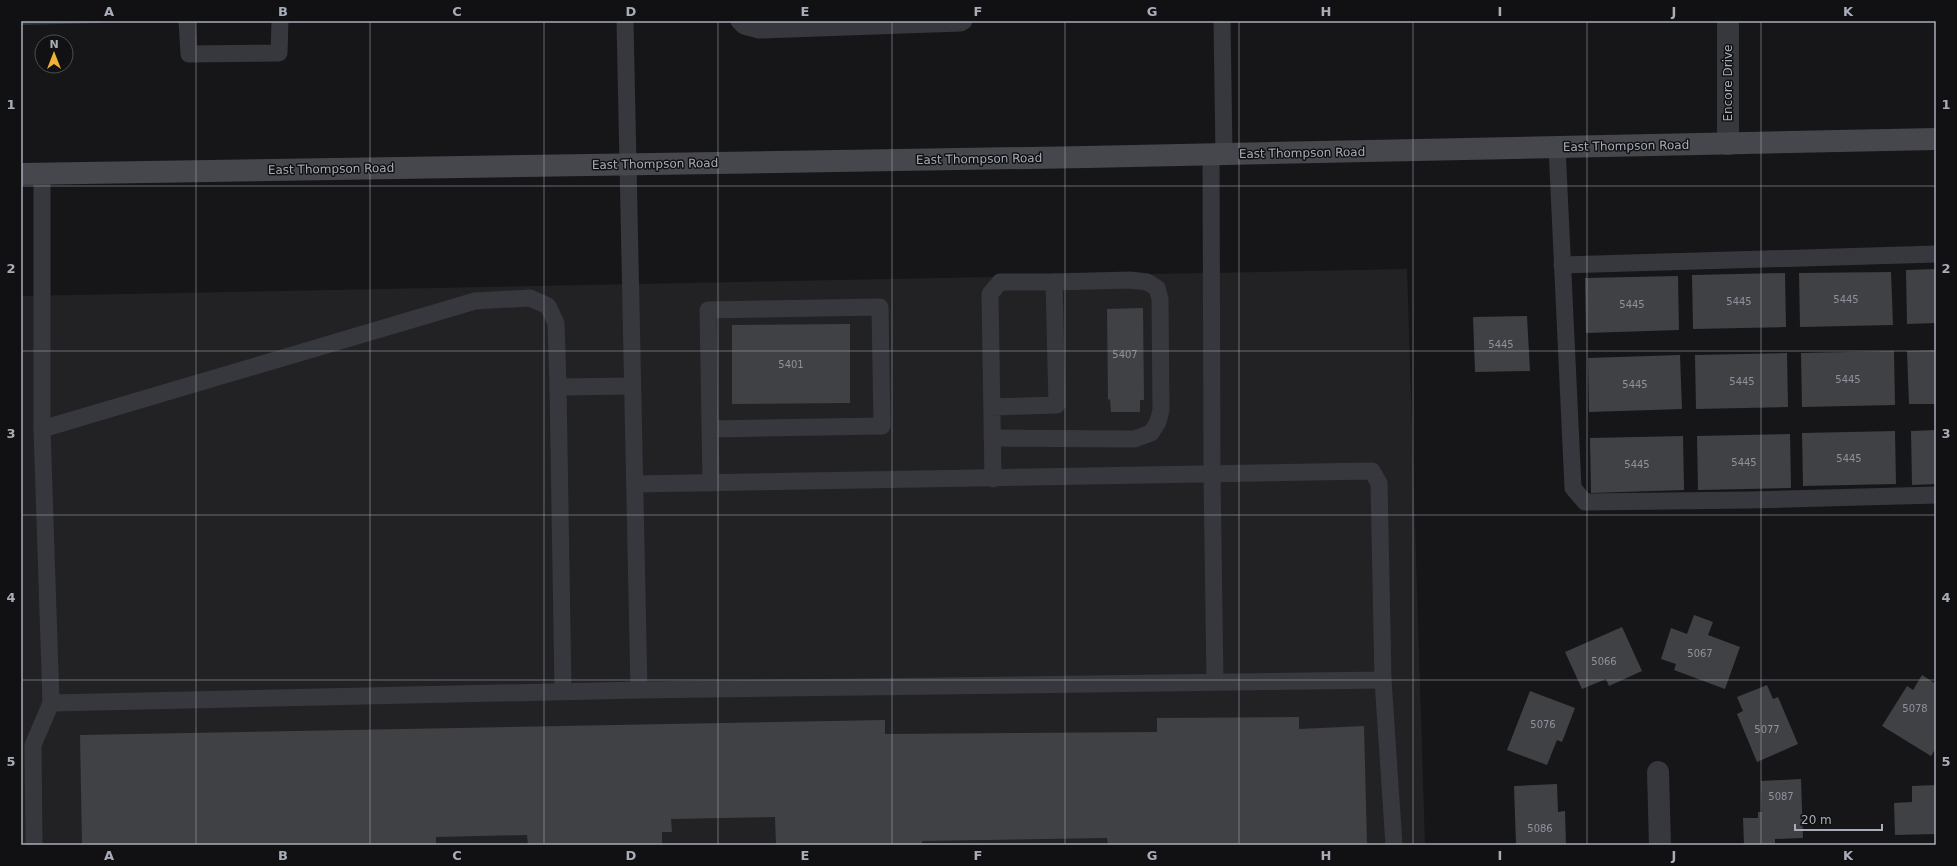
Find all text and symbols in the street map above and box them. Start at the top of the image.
text: A [104,4,114,19]
text: B [278,4,288,19]
text: C [452,4,462,19]
text: D [626,4,637,19]
text: E [801,4,809,19]
text: F [974,4,982,19]
text: G [1147,4,1157,19]
text: H [1321,4,1331,19]
text: I [1498,4,1502,19]
text: J [1671,4,1676,19]
text: K [1843,4,1854,19]
north arrow [34,34,74,74]
text: N [49,38,59,51]
street label: Encore Drive [1721,45,1735,122]
text: 1 [6,97,16,112]
text: 1 [1941,97,1951,112]
street label: East Thompson Road [1563,138,1689,154]
street label: East Thompson Road [1239,145,1365,161]
street label: East Thompson Road [916,151,1042,167]
street label: East Thompson Road [592,156,718,172]
street label: East Thompson Road [268,161,394,177]
text: 2 [6,261,16,276]
text: 2 [1941,261,1951,276]
house number: 5445 [1833,294,1859,305]
house number: 5445 [1726,296,1752,307]
house number: 5445 [1619,299,1645,310]
house number: 5445 [1488,339,1514,350]
house number: 5407 [1112,349,1138,360]
house number: 5401 [778,359,804,370]
house number: 5445 [1835,374,1861,385]
house number: 5445 [1729,376,1755,387]
house number: 5445 [1622,379,1648,390]
text: 3 [6,426,16,441]
text: 3 [1941,426,1951,441]
house number: 5445 [1836,453,1862,464]
house number: 5445 [1731,457,1757,468]
house number: 5445 [1624,459,1650,470]
text: 4 [6,590,16,605]
text: 4 [1941,590,1951,605]
house number: 5067 [1687,648,1713,659]
house number: 5066 [1591,656,1617,667]
house number: 5078 [1902,703,1928,714]
house number: 5076 [1530,719,1556,730]
house number: 5077 [1754,724,1780,735]
text: 5 [6,754,16,769]
text: 5 [1941,754,1951,769]
house number: 5087 [1768,791,1794,802]
scale bar [1795,806,1882,832]
text: 20 m [1801,813,1832,827]
house number: 5086 [1527,823,1553,834]
text: A [104,848,114,863]
text: B [278,848,288,863]
text: C [452,848,462,863]
text: D [626,848,637,863]
text: E [801,848,809,863]
text: F [974,848,982,863]
text: G [1147,848,1157,863]
text: H [1321,848,1331,863]
text: I [1498,848,1502,863]
text: J [1671,848,1676,863]
text: K [1843,848,1854,863]

